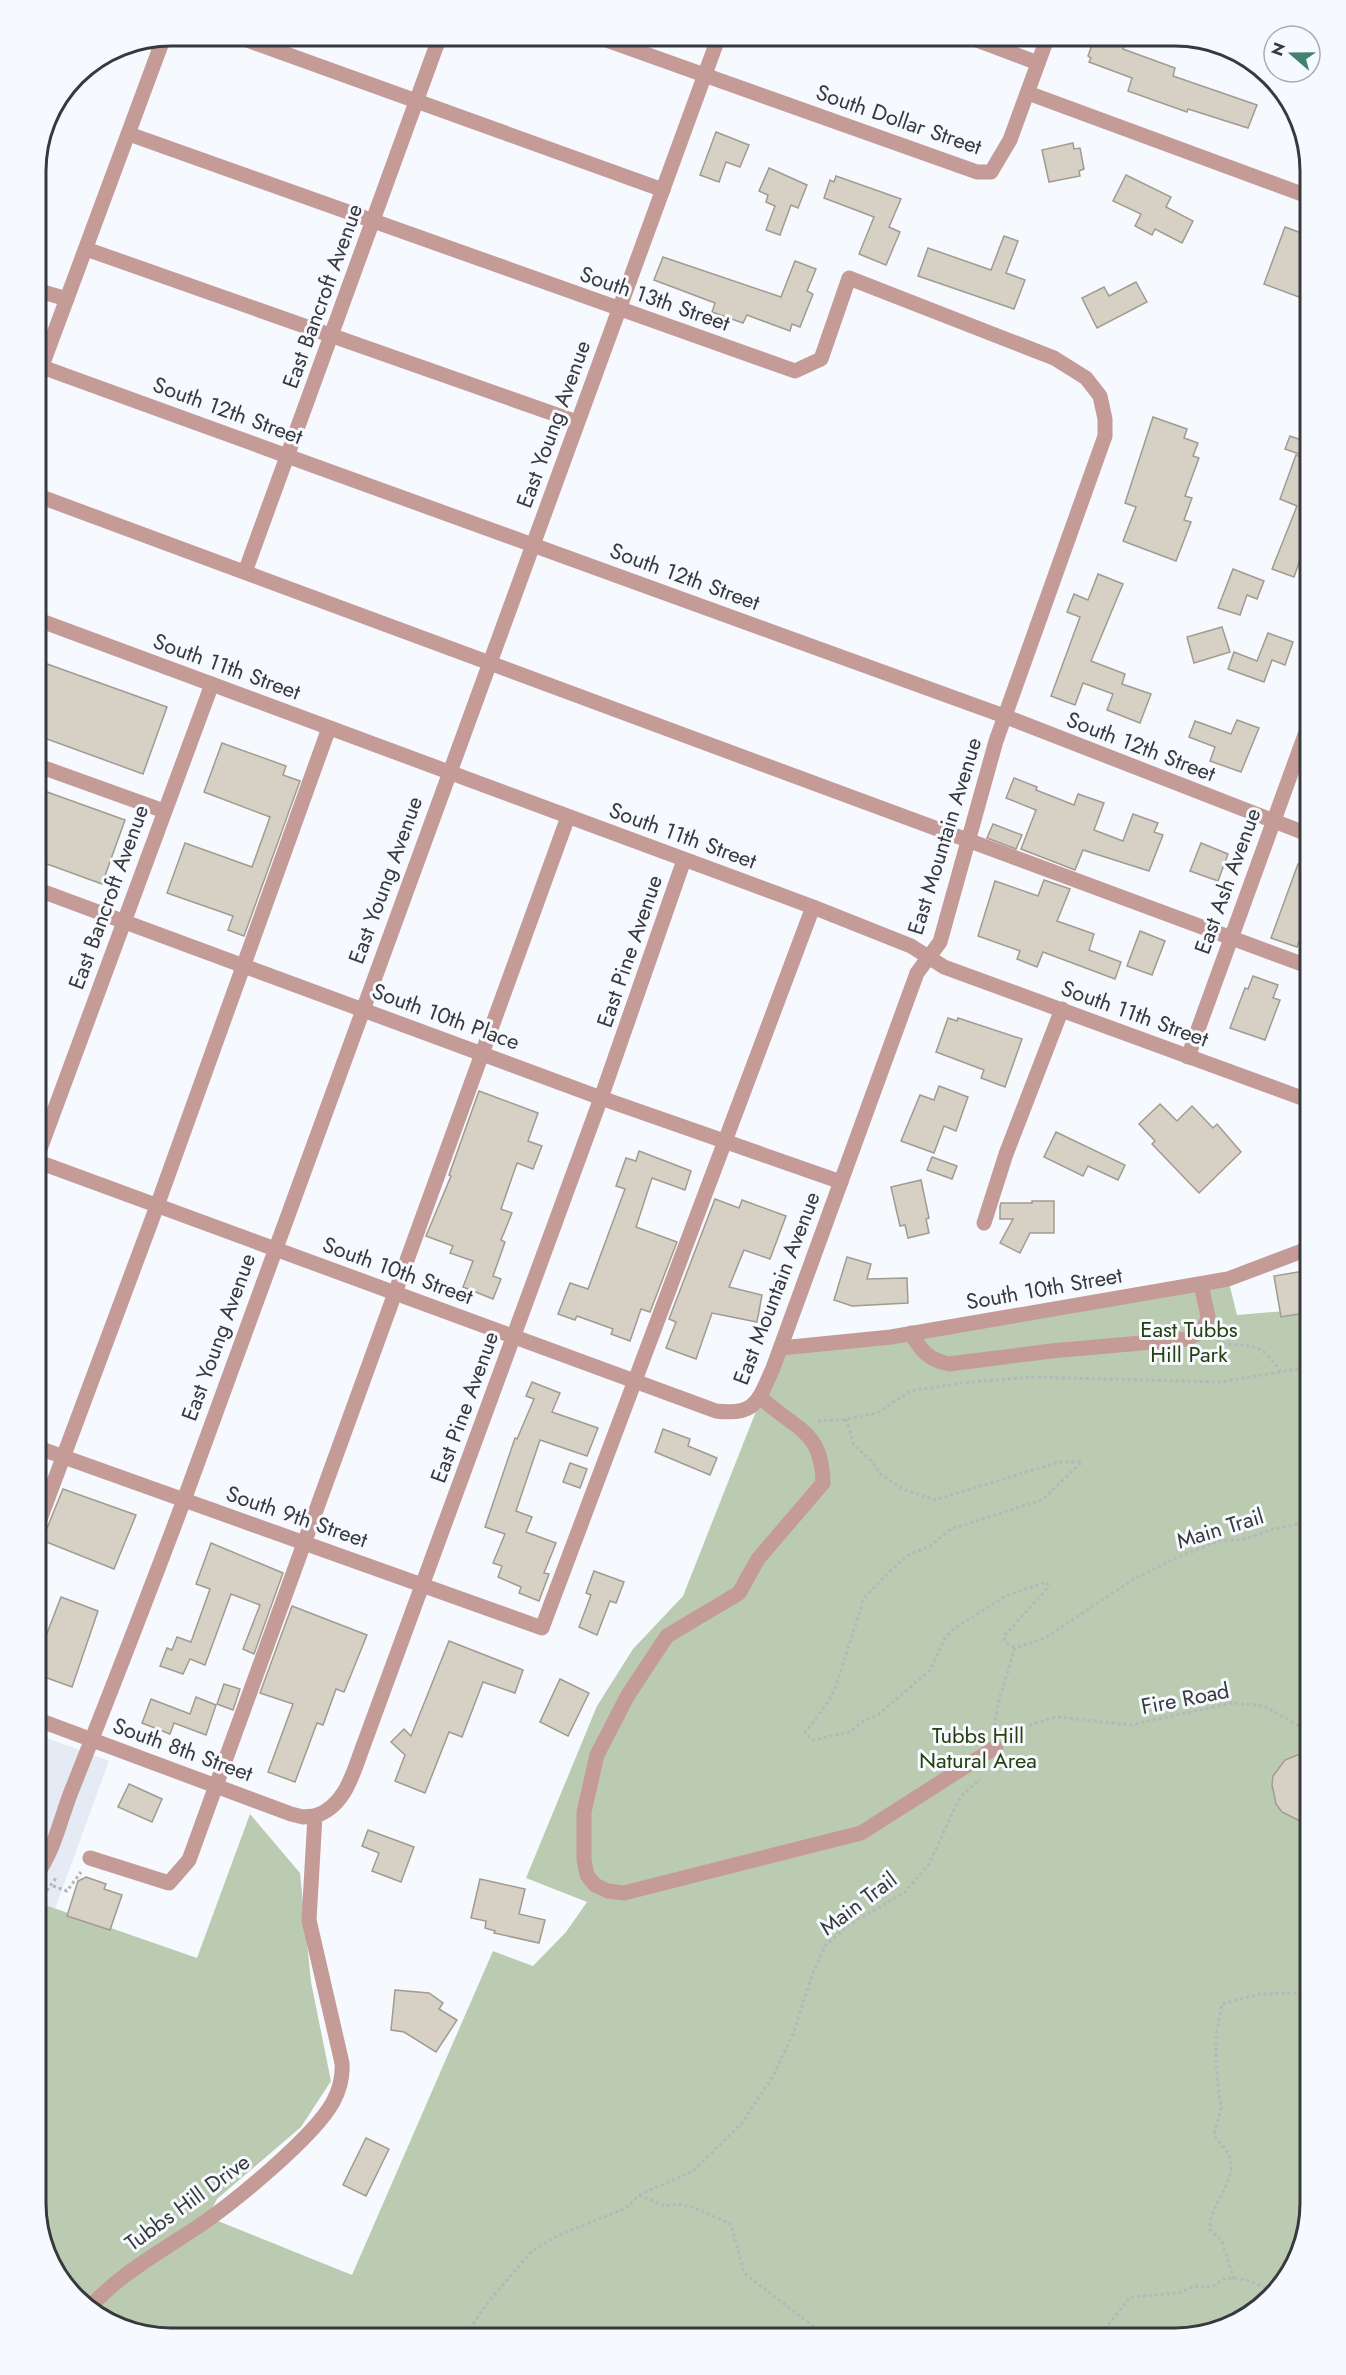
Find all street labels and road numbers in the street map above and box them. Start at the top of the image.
street label: South Dollar Street [812,76,987,163]
street label: East Bancroft Avenue [274,199,370,393]
street label: South 13th Street [576,257,735,339]
street label: East Young Avenue [508,336,598,512]
street label: South 12th Street [149,368,308,452]
street label: South 12th Street [606,534,765,618]
street label: South 11th Street [149,624,306,708]
street label: South 12th Street [1062,703,1221,789]
street label: East Mountain Avenue [899,733,989,939]
street label: East Young Avenue [340,792,430,968]
street label: South 11th Street [605,793,762,877]
street label: East Bancroft Avenue [60,800,156,994]
street label: East Ash Avenue [1186,803,1268,959]
street label: East Pine Avenue [588,871,670,1031]
street label: South 11th Street [1057,971,1214,1055]
street label: South 10th Place [368,974,524,1058]
street label: East Mountain Avenue [724,1187,828,1389]
street label: South 10th Street [318,1228,478,1312]
street label: East Young Avenue [173,1249,263,1425]
street label: South 10th Street [963,1258,1125,1317]
street label: East Pine Avenue [422,1327,506,1487]
street label: South 9th Street [222,1477,373,1555]
street label: Main Trail [1172,1500,1268,1556]
street label: Fire Road [1138,1674,1232,1722]
street label: South 8th Street [108,1709,258,1789]
street label: Main Trail [813,1863,903,1943]
street label: Tubbs Hill Drive [118,2146,256,2258]

